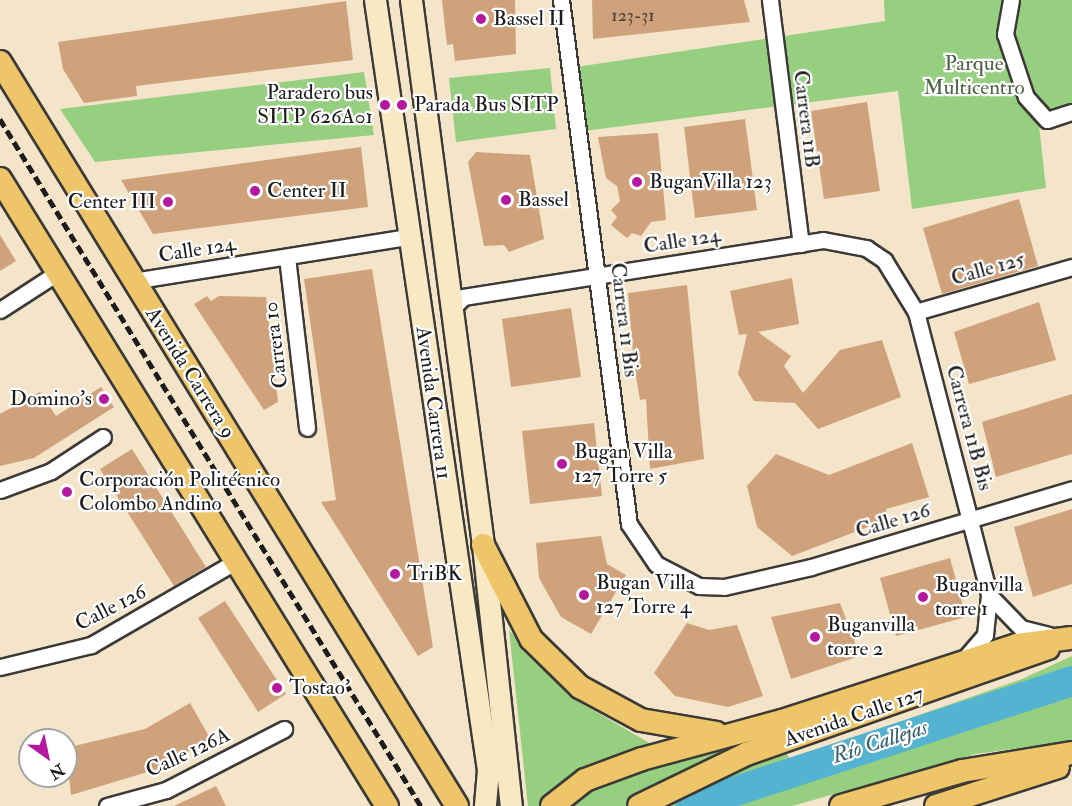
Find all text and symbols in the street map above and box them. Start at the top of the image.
house number: 123-31 [611,5,655,27]
place label: Bassel II [493,6,565,32]
marker: Bassel II [474,12,488,26]
park label: Parque Multicentro [923,51,1025,101]
street label: Carrera 11B [788,69,824,169]
place label: Paradero bus SITP 626A01 [257,80,373,130]
place label: Parada Bus SITP [414,92,559,118]
marker: Paradero bus SITP 626A01 [378,98,392,112]
marker: Parada Bus SITP [395,98,409,112]
place label: BuganVilla 123 [649,169,772,195]
marker: BuganVilla 123 [630,175,644,189]
place label: Center II [267,178,347,204]
marker: Center II [248,184,262,198]
place label: Bassel [518,187,569,213]
place label: Center III [68,189,156,215]
marker: Bassel [499,193,513,207]
marker: Center III [161,195,175,209]
street label: Calle 124 [642,223,722,259]
street label: Calle 124 [157,232,237,268]
street label: Calle 125 [948,247,1028,291]
street label: Carrera 11 Bis [604,261,644,379]
street label: Carrera 10 [258,300,294,390]
street label: Avenida Carrera 9 [140,303,240,443]
street label: Avenida Carrera 11 [410,325,456,481]
street label: Carrera 11B Bis [940,363,998,493]
place label: Domino's [10,386,92,412]
marker: Domino's [97,392,111,406]
place label: Bugan Villa 127 Torre 5 [574,439,673,489]
marker: Bugan Villa 127 Torre 5 [555,457,569,471]
place label: Corporación Politécnico Colombo Andino [79,467,280,517]
marker: Corporación Politécnico Colombo Andino [60,485,74,499]
street label: Calle 126 [853,498,933,544]
place label: TriBK [407,561,462,587]
marker: TriBK [388,567,402,581]
place label: Bugan Villa 127 Torre 4 [596,570,695,620]
place label: Buganvilla torre 1 [935,572,1023,622]
street label: Calle 126 [71,579,151,637]
marker: Bugan Villa 127 Torre 4 [577,588,591,602]
marker: Buganvilla torre 1 [916,590,930,604]
place label: Buganvilla torre 2 [827,612,915,662]
marker: Buganvilla torre 2 [808,630,822,644]
place label: Tostao’ [289,675,350,701]
marker: Tostao’ [270,681,284,695]
street label: Avenida Calle 127 [781,681,927,753]
water label: Río Callejas [829,714,931,770]
street label: Calle 126A [142,723,234,783]
north arrow [18,728,78,788]
text: N [45,759,68,784]

